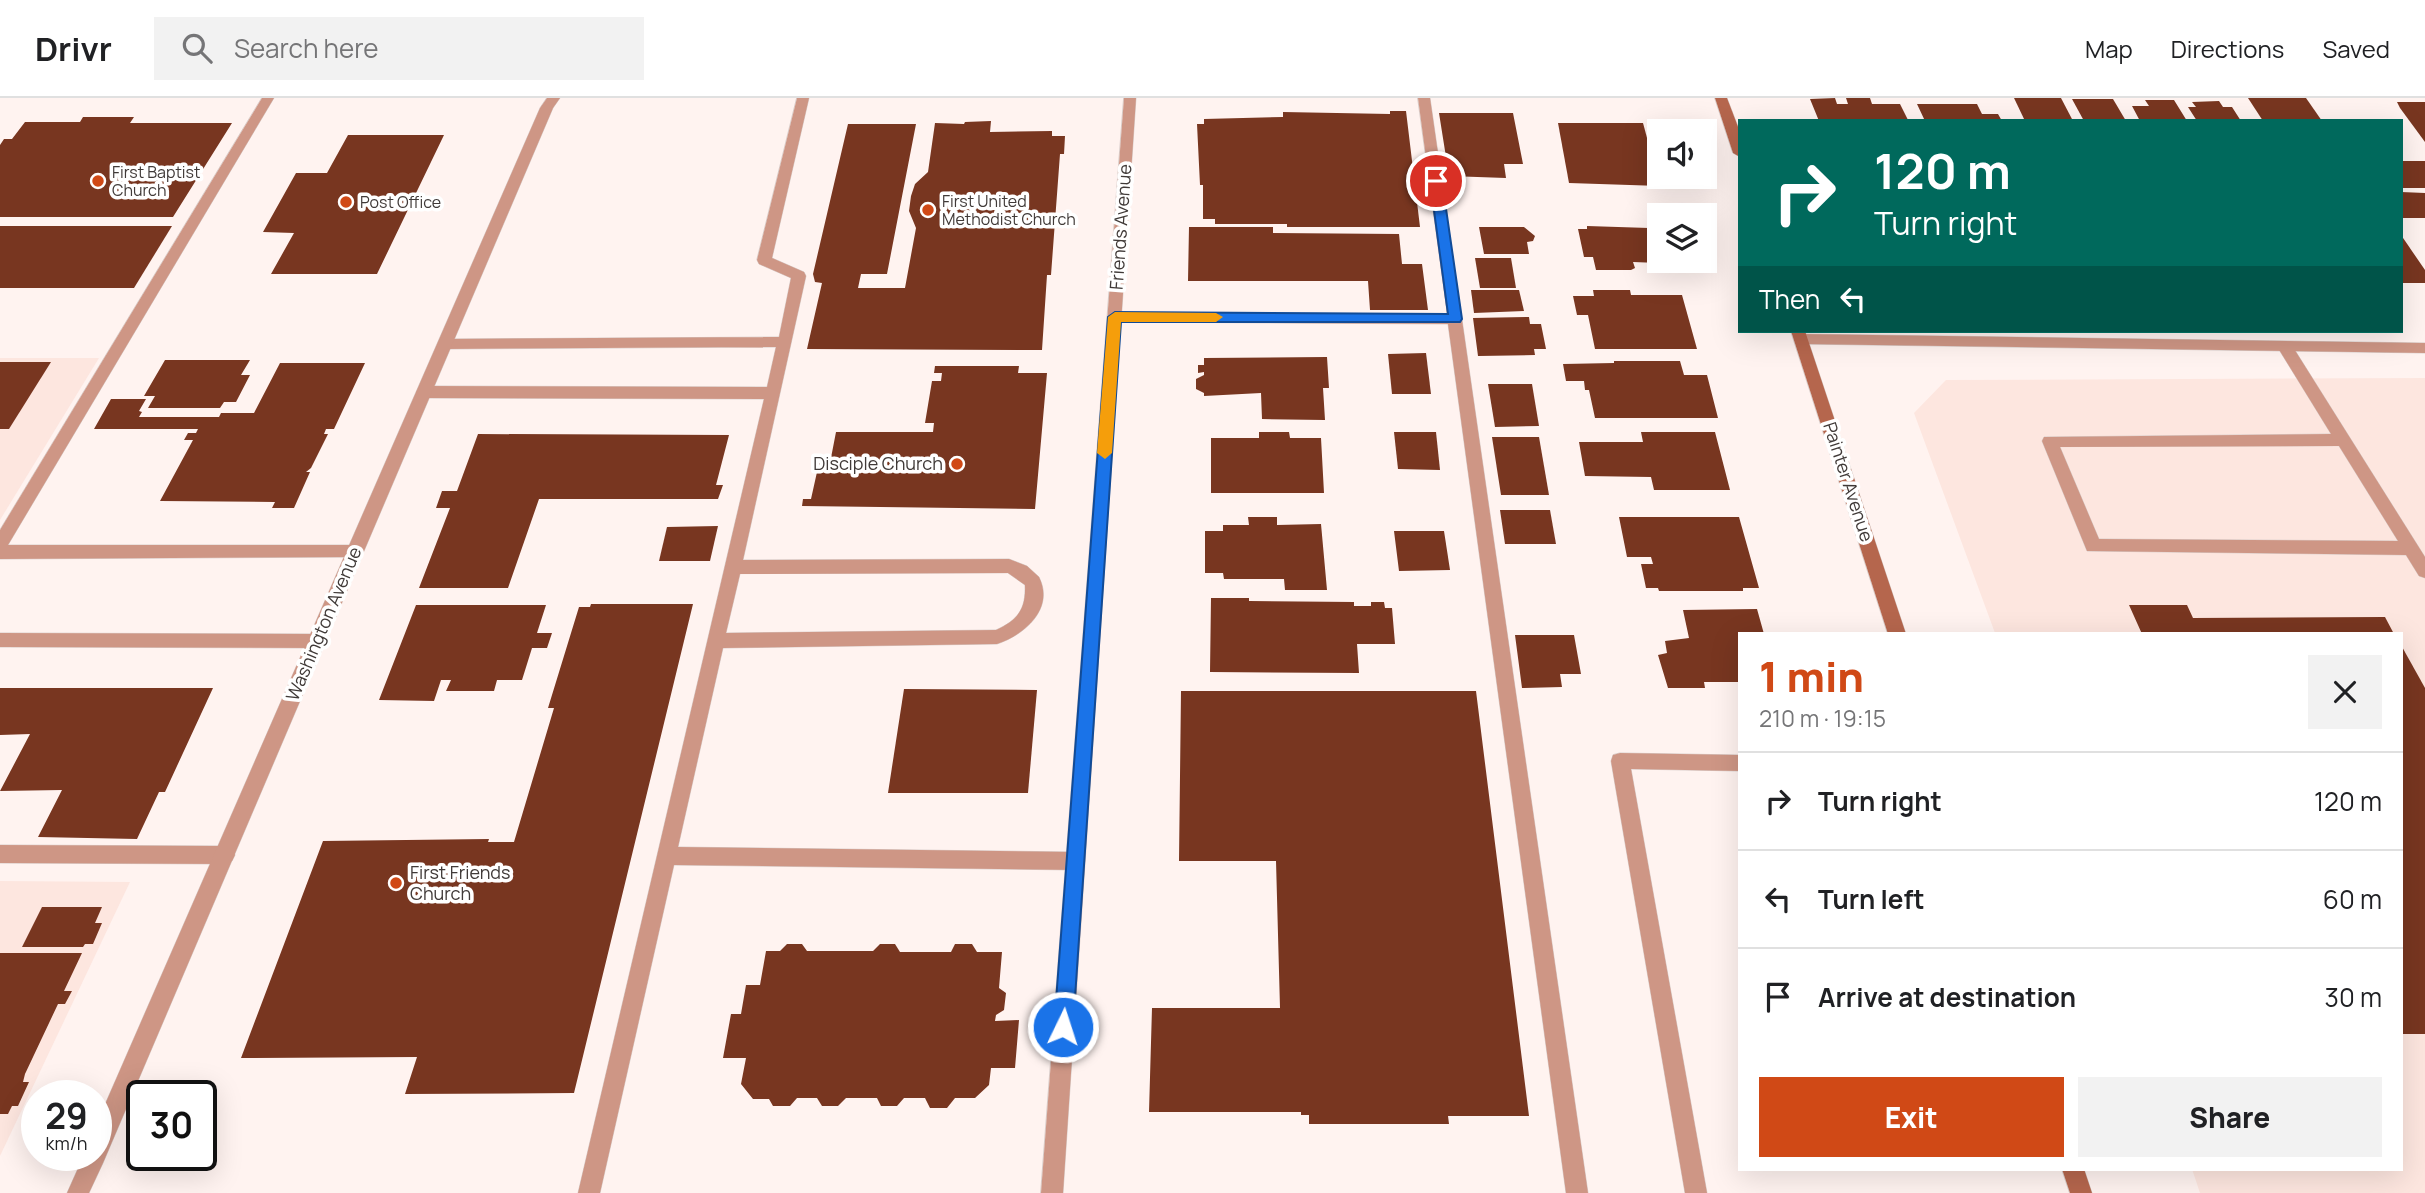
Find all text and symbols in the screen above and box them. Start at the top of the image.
search box [154,17,644,80]
text: Drivr [35,26,112,71]
icon: search [178,29,216,67]
text: Search here [234,30,378,66]
text: Map [2085,32,2133,65]
text: Directions [2171,32,2284,65]
text: Saved [2322,32,2390,65]
map controls [1647,119,1717,273]
button: sound [1647,119,1717,189]
text: 120 m [1874,137,2011,204]
icon: right [1759,147,1850,238]
pin [1406,151,1466,211]
place label: First Baptist Church [112,161,200,201]
icon: arrive [1417,162,1455,200]
street label: Friends Avenue [1104,163,1136,291]
marker: First Baptist Church [90,173,106,189]
place label: First United Methodist Church [942,190,1076,230]
place label: Post Office [360,191,441,213]
marker: Post Office [338,194,354,210]
text: Turn right [1874,201,2017,245]
marker: First United Methodist Church [920,202,936,218]
button: layers [1647,203,1717,273]
icon: left [1834,280,1872,318]
text: Then [1759,281,1820,317]
street label: Painter Avenue [1818,419,1880,545]
place label: Disciple Church [813,451,943,475]
marker: Disciple Church [949,456,965,472]
street label: Washington Avenue [280,543,366,704]
text: 1 min [1759,647,1864,705]
button: close [2308,655,2382,729]
text: 210 m · 19:15 [1759,702,1886,734]
icon: right [1759,782,1797,820]
text: Turn right [1818,783,1942,819]
text: 120 m [2314,783,2382,819]
place label: First Friends Church [410,860,510,905]
marker: First Friends Church [388,875,404,891]
icon: left [1759,880,1797,918]
text: Turn left [1818,881,1925,917]
text: 60 m [2323,881,2382,917]
icon: arrive [1759,978,1797,1016]
text: Arrive at destination [1818,979,2076,1015]
text: 30 m [2325,979,2382,1015]
position arrow [1026,990,1100,1064]
button: Exit [1759,1077,2064,1157]
button: Share [2078,1077,2382,1157]
speed limit sign: 30 [126,1080,217,1171]
text: 29 [45,1092,88,1140]
text: km/h [46,1131,87,1155]

